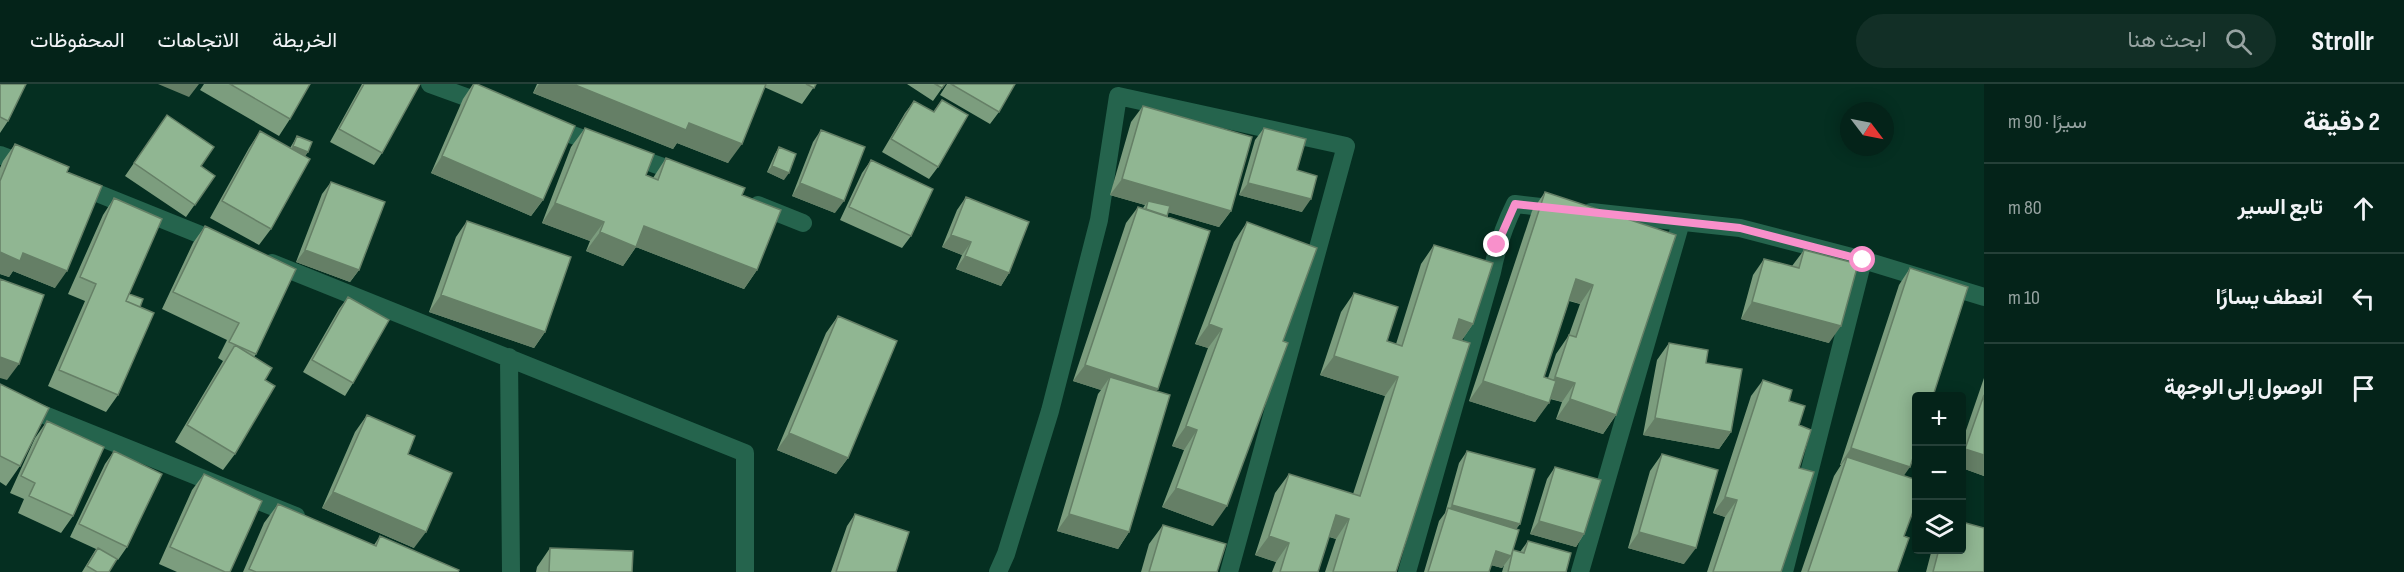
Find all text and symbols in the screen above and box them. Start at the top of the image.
search box [1856,14,2276,68]
icon: search [2222,25,2255,58]
text: Strollr [2312,25,2374,58]
text: ابحث هنا [2128,27,2207,54]
text: المحفوظات [30,28,125,53]
text: الاتجاهات [158,28,239,53]
text: الخريطة [272,28,337,53]
north arrow [1840,102,1894,156]
text: 2 دقيقة [2303,107,2380,138]
text: سيرًا · 90 m [2008,110,2087,134]
icon: ahead [2347,192,2380,225]
text: تابع السير [2238,194,2323,221]
text: 80 m [2008,196,2042,220]
route end [1483,231,1509,257]
route start [1849,246,1875,272]
icon: left [2347,282,2380,315]
text: انعطف يسارًا [2215,284,2323,311]
text: 10 m [2008,286,2040,310]
icon: arrive [2347,372,2380,405]
text: الوصول إلى الوجهة [2164,374,2323,401]
map controls [1912,392,1966,554]
button: + [1912,392,1966,446]
button: − [1912,446,1966,500]
button: layers [1912,500,1966,554]

